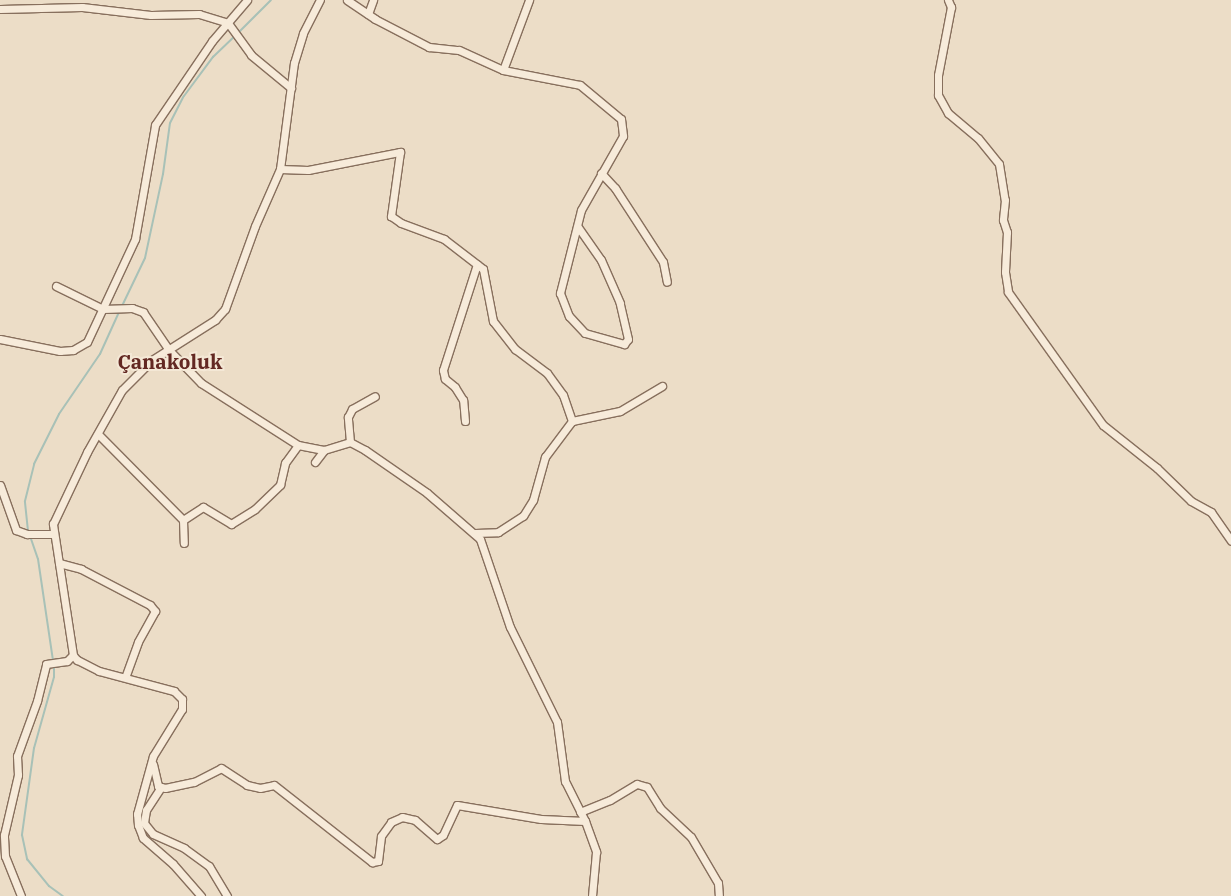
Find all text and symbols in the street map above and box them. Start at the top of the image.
district label: Çanakoluk [118,349,222,373]

